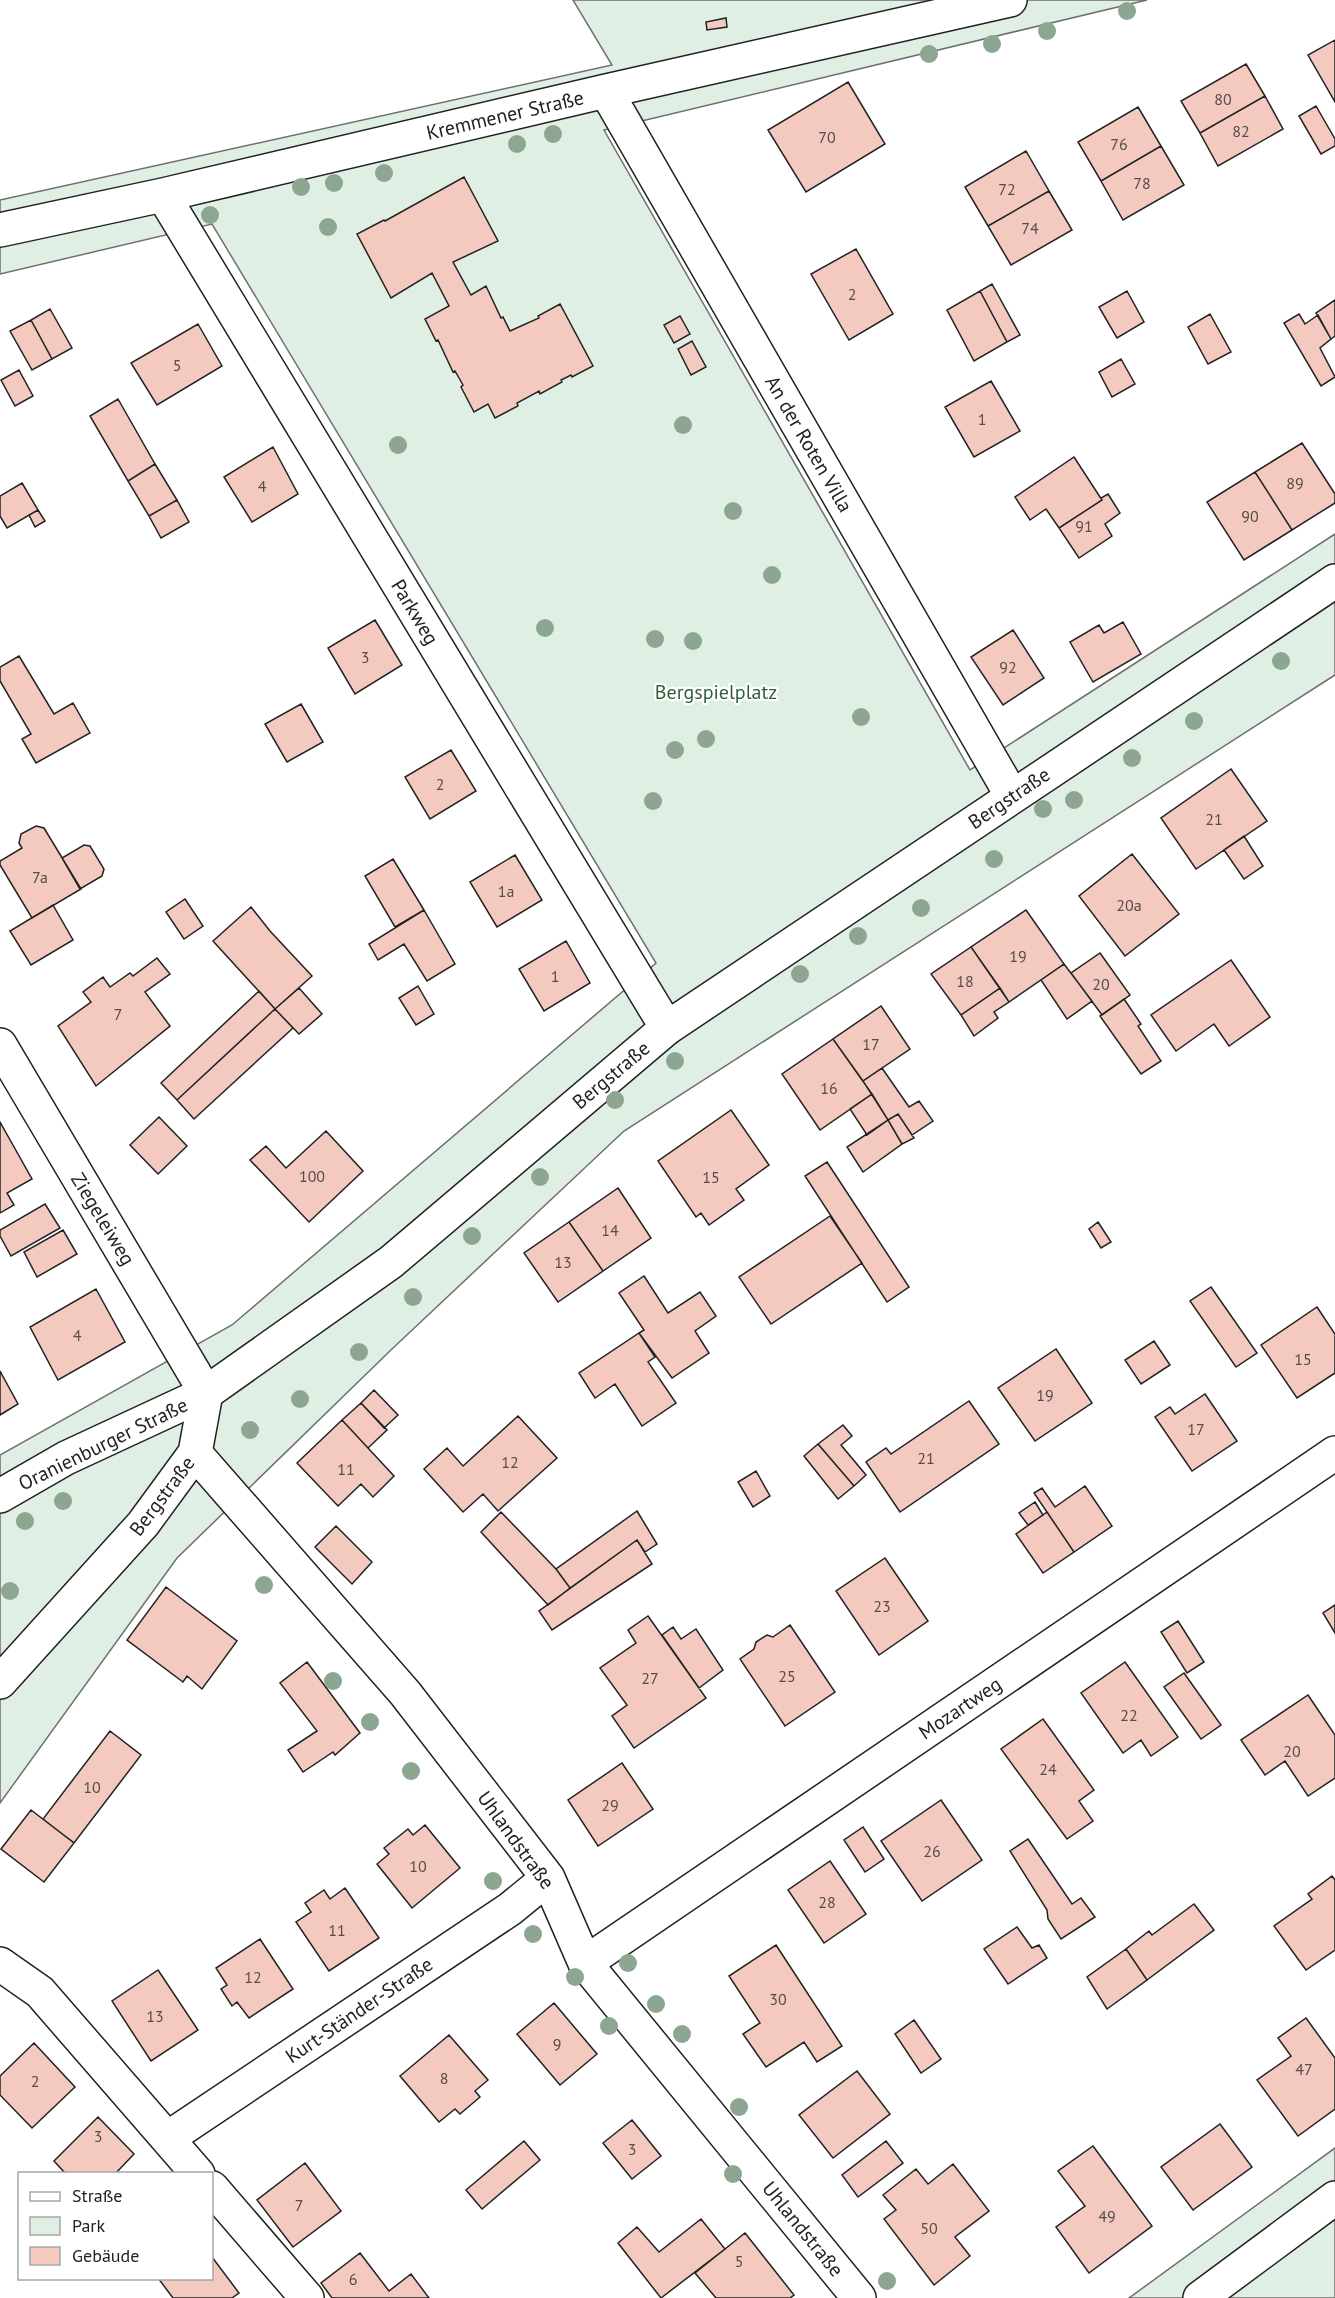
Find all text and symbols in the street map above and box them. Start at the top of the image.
street label: Kremmener Straße [424,84,586,146]
house number: 80 [1214,89,1232,109]
house number: 82 [1232,121,1250,141]
house number: 70 [818,127,836,147]
house number: 76 [1110,134,1128,154]
house number: 78 [1133,173,1151,193]
house number: 72 [998,179,1016,199]
house number: 74 [1021,218,1039,238]
house number: 2 [848,284,856,304]
house number: 5 [173,355,181,375]
street label: An der Roten Villa [759,371,859,517]
house number: 1 [978,409,986,429]
house number: 89 [1286,473,1304,493]
house number: 4 [258,476,267,496]
house number: 90 [1241,506,1259,526]
house number: 91 [1075,516,1093,536]
street label: Parkweg [385,574,445,650]
house number: 3 [361,647,369,667]
house number: 92 [999,657,1017,677]
park label: Bergspielplatz [655,679,777,705]
street label: Bergstraße [963,761,1055,835]
house number: 2 [436,774,444,794]
house number: 21 [1205,809,1223,829]
house number: 7a [32,867,48,887]
house number: 1a [498,881,514,901]
house number: 20a [1116,895,1142,915]
house number: 19 [1009,946,1027,966]
house number: 1 [551,966,559,986]
house number: 18 [956,971,974,991]
house number: 20 [1092,974,1110,994]
house number: 7 [114,1004,122,1024]
house number: 17 [862,1034,880,1054]
street label: Bergstraße [567,1035,655,1115]
house number: 16 [820,1078,838,1098]
house number: 100 [299,1166,325,1186]
house number: 15 [702,1167,720,1187]
street label: Ziegeleiweg [65,1168,141,1270]
house number: 14 [601,1220,619,1240]
house number: 13 [554,1252,572,1272]
house number: 4 [73,1325,82,1345]
house number: 15 [1294,1349,1312,1369]
house number: 19 [1036,1385,1054,1405]
street label: Oranienburger Straße [14,1392,192,1496]
house number: 17 [1187,1419,1205,1439]
house number: 21 [917,1448,935,1468]
street label: Bergstraße [124,1451,200,1541]
house number: 12 [501,1452,519,1472]
house number: 11 [337,1459,355,1479]
house number: 23 [873,1596,891,1616]
house number: 25 [778,1666,796,1686]
house number: 27 [641,1668,659,1688]
street label: Mozartweg [914,1671,1006,1745]
house number: 22 [1120,1705,1138,1725]
house number: 20 [1283,1741,1301,1761]
house number: 24 [1039,1759,1057,1779]
house number: 10 [83,1777,101,1797]
street label: Uhlandstraße [472,1786,560,1894]
house number: 29 [601,1795,619,1815]
house number: 26 [923,1841,941,1861]
house number: 10 [409,1856,427,1876]
house number: 28 [818,1892,836,1912]
house number: 11 [328,1920,346,1940]
street label: Kurt-Ständer-Straße [280,1951,438,2069]
house number: 12 [244,1967,262,1987]
house number: 30 [769,1989,787,2009]
house number: 13 [146,2006,164,2026]
house number: 9 [553,2034,561,2054]
house number: 47 [1295,2059,1313,2079]
house number: 8 [440,2068,448,2088]
house number: 2 [31,2071,39,2091]
house number: 3 [94,2126,102,2146]
house number: 3 [628,2139,636,2159]
legend [18,2172,213,2280]
street label: Uhlandstraße [757,2176,849,2282]
text: Straße [72,2184,123,2207]
house number: 7 [295,2195,303,2215]
house number: 49 [1098,2206,1116,2226]
text: Park [72,2214,105,2237]
house number: 50 [920,2218,938,2238]
text: Gebäude [72,2244,139,2267]
house number: 5 [735,2251,743,2271]
house number: 6 [349,2269,357,2289]

